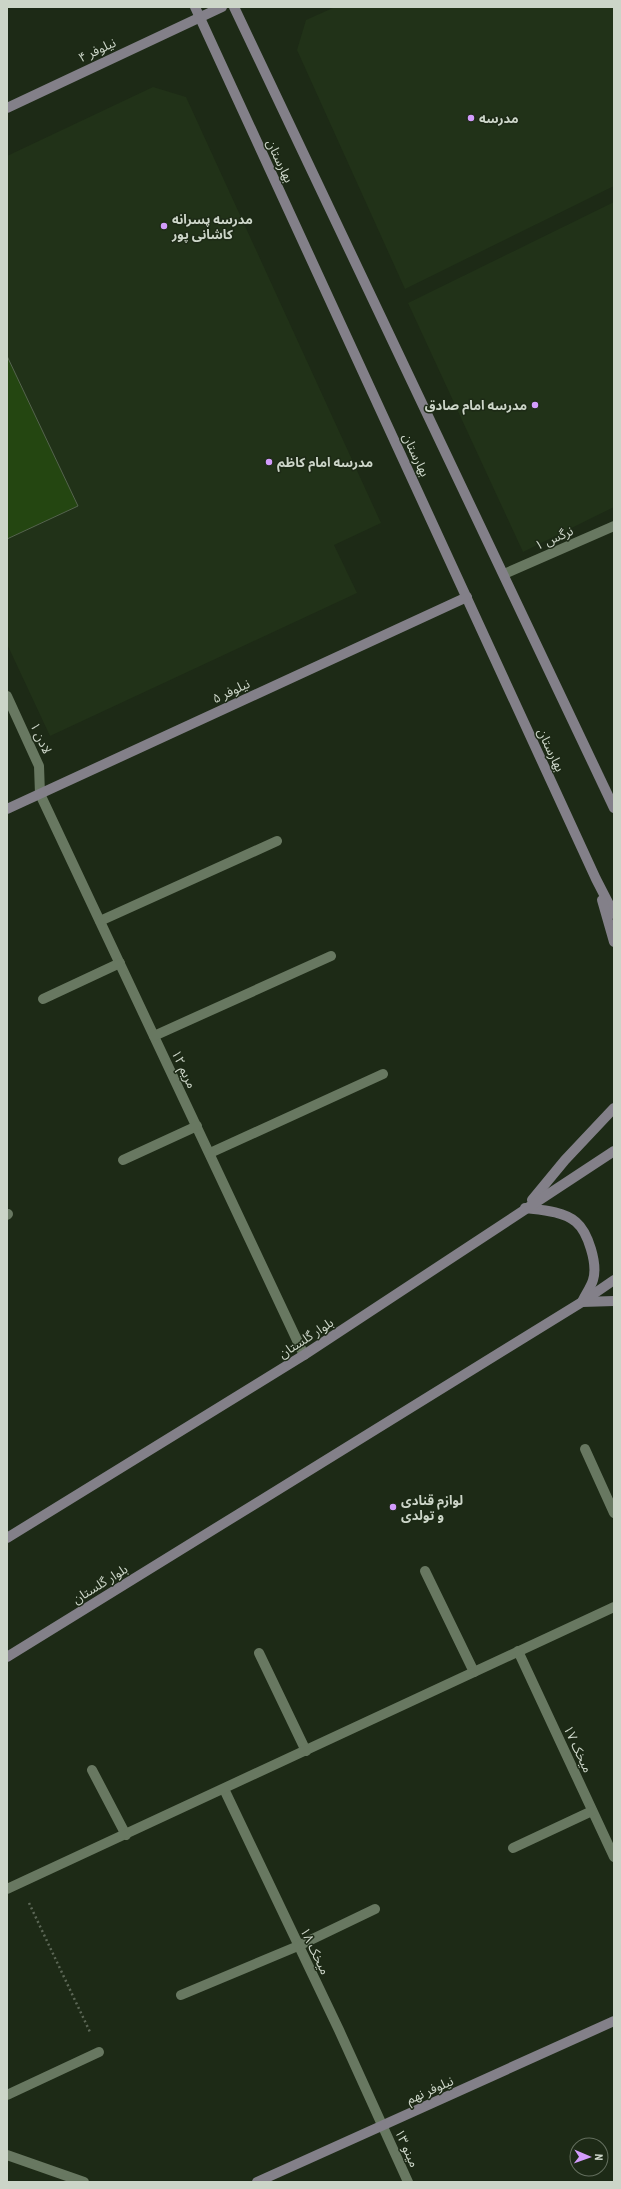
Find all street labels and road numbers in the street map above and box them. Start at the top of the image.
street label: نیلوفر ۴ [76,35,118,65]
street label: بهارستان [263,137,297,185]
street label: بهارستان [399,431,433,479]
street label: نرگس ۱ [532,523,576,554]
street label: نیلوفر ۵ [210,676,252,706]
street label: لادن ۱ [26,720,55,757]
street label: بهارستان [534,726,568,774]
street label: مریم ۱۲ [166,1047,199,1092]
street label: بلوار گلستان [276,1315,337,1362]
street label: بلوار گلستان [70,1561,131,1608]
street label: میخک ۱۷ [560,1723,596,1775]
street label: میخک ۱۸ [297,1925,333,1977]
street label: نیلوفر نهم [404,2073,457,2110]
street label: مینو ۱۳ [392,2127,422,2170]

